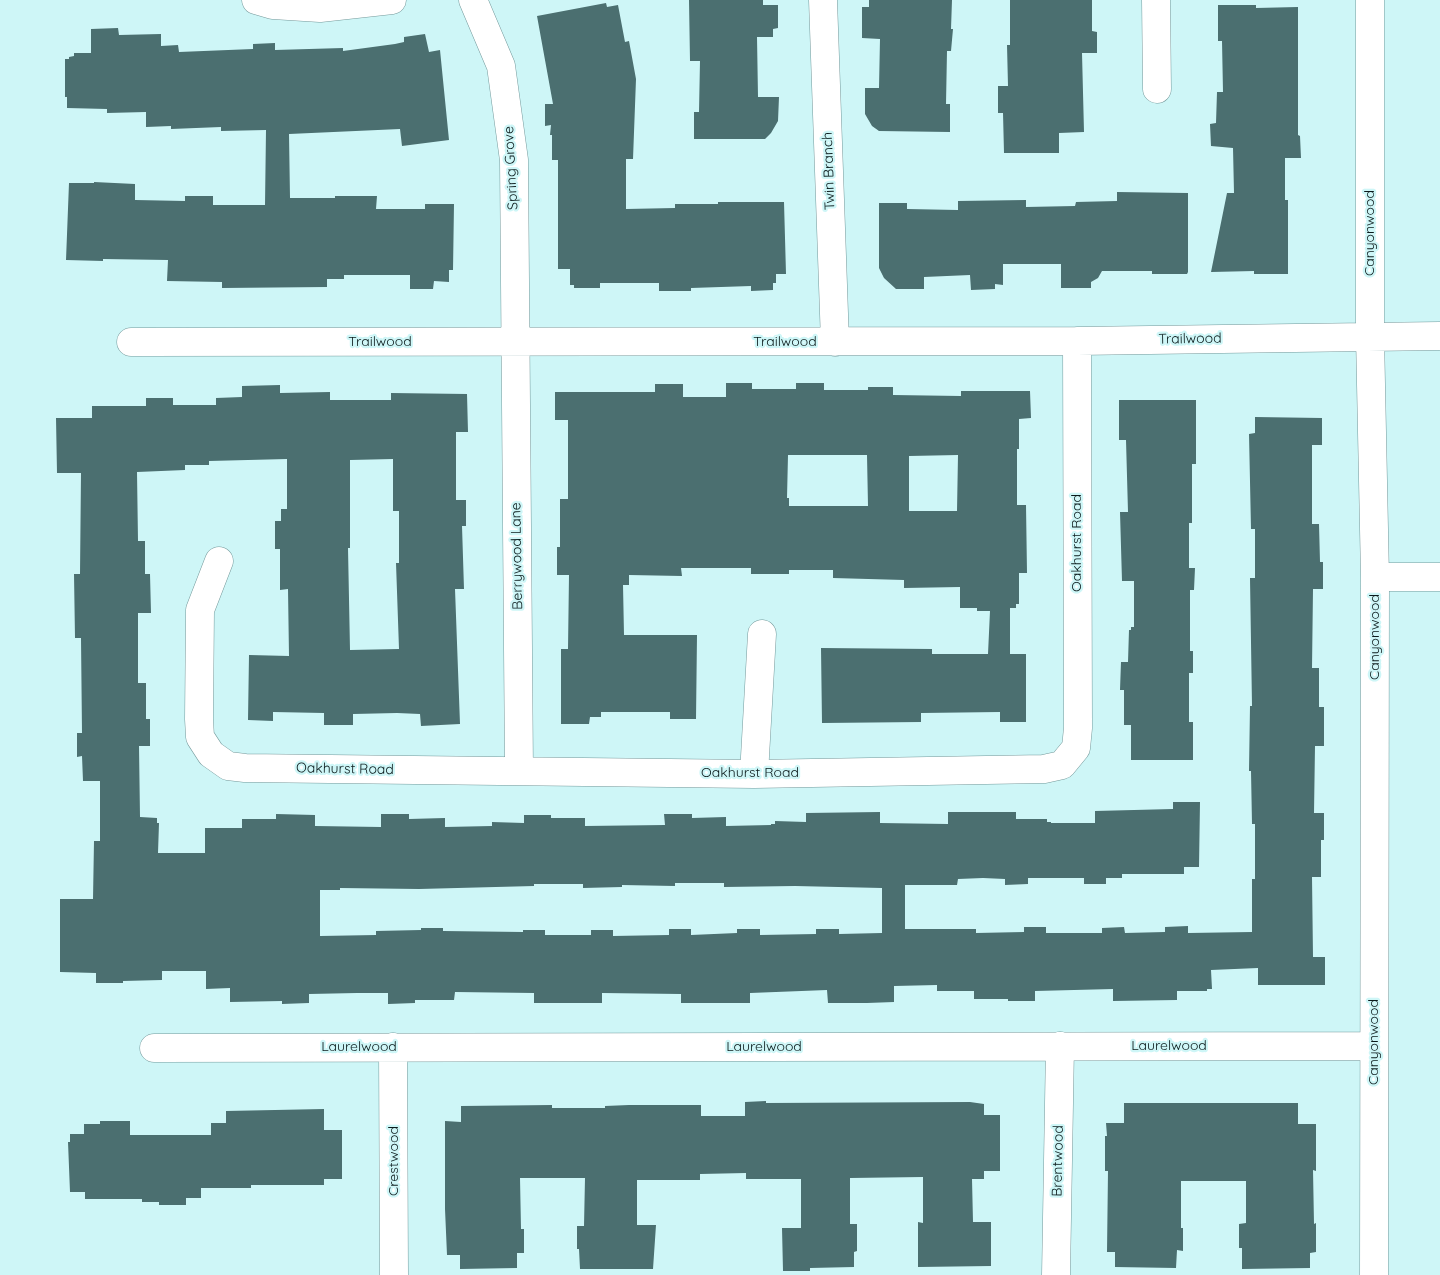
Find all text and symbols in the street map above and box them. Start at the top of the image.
street label: Spring Grove [500,126,522,210]
street label: Twin Branch [819,132,839,210]
street label: Canyonwood [1362,190,1378,276]
street label: Trailwood [1158,330,1222,348]
street label: Trailwood [348,334,412,350]
street label: Trailwood [753,334,817,350]
street label: Oakhurst Road [1069,494,1085,592]
street label: Berrywood Lane [508,502,526,610]
street label: Canyonwood [1367,594,1383,680]
street label: Oakhurst Road [296,760,394,778]
street label: Oakhurst Road [701,765,799,781]
street label: Canyonwood [1366,999,1382,1085]
street label: Laurelwood [1131,1038,1207,1054]
street label: Laurelwood [321,1039,397,1055]
street label: Laurelwood [726,1039,802,1055]
street label: Brentwood [1049,1125,1067,1197]
street label: Crestwood [386,1126,402,1196]

